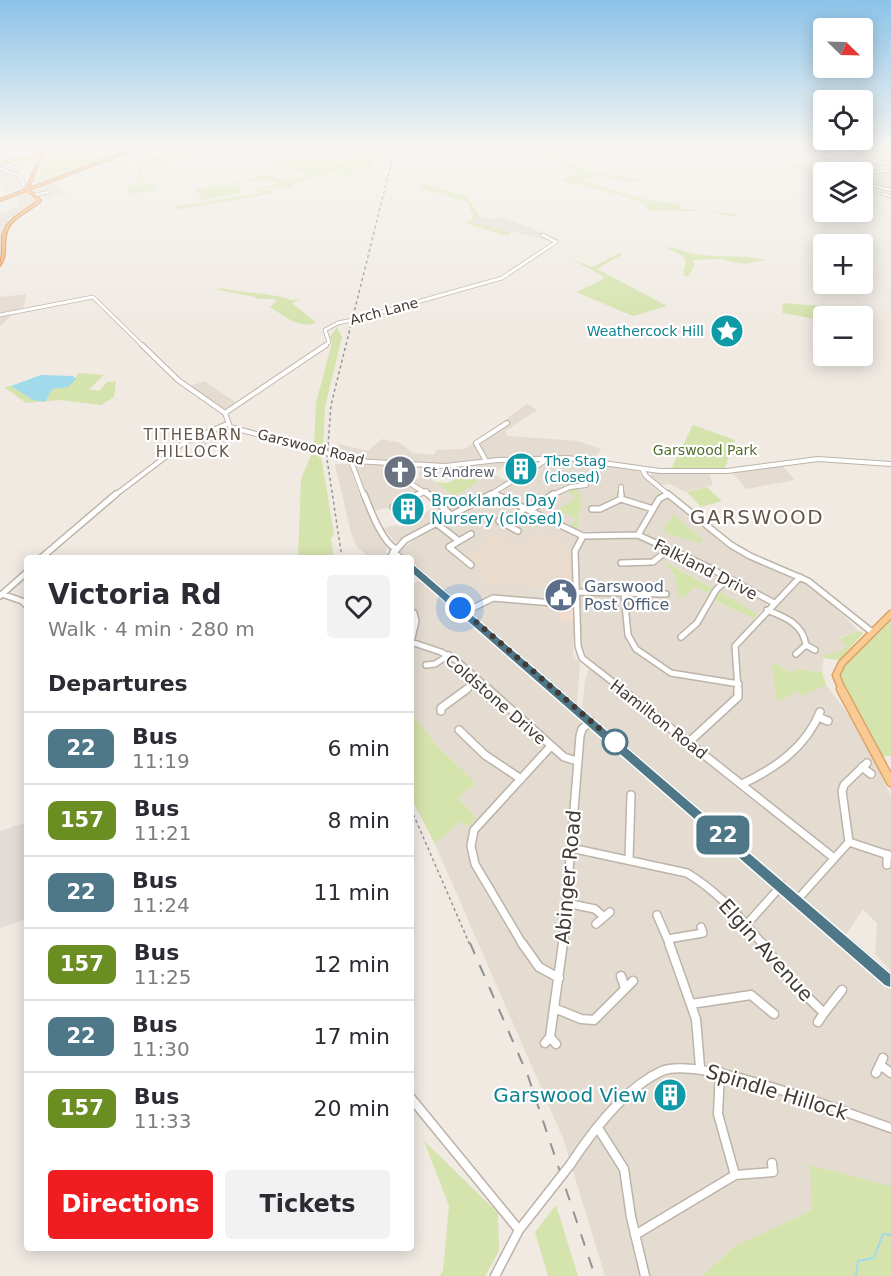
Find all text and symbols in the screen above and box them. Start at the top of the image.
north arrow [813,18,873,78]
map controls [813,18,873,366]
button: locate [813,90,873,150]
button: layers [813,162,873,222]
button: + [813,234,873,294]
street label: Arch Lane [348,294,420,328]
button: − [813,306,873,366]
place icon: Weathercock Hill [709,313,745,349]
place label: Weathercock Hill [587,323,704,339]
district label: TITHEBARN HILLOCK [142,426,243,461]
street label: Garswood Road [256,426,366,468]
park label: Garswood Park [653,442,758,458]
building icon: The Stag (closed) [503,451,539,487]
place label: The Stag (closed) [543,453,606,485]
church icon: St Andrew [382,454,418,490]
place label: St Andrew [423,464,495,480]
building icon: Brooklands Day Nursery (closed) [390,491,426,527]
place label: Brooklands Day Nursery (closed) [431,491,563,528]
district label: GARSWOOD [690,505,824,529]
street label: Falkland Drive [651,535,761,604]
button: heart [327,575,390,638]
public building icon: Garswood Post Office [543,577,579,613]
place label: Garswood Post Office [584,577,669,614]
text: Victoria Rd [48,578,222,611]
your location [445,593,475,623]
text: Walk · 4 min · 280 m [48,617,255,641]
street label: Coldstone Drive [441,650,550,748]
text: Departures [48,671,188,696]
street label: Hamilton Road [606,676,711,763]
text: Bus [132,724,178,749]
unlabelled marker [602,729,628,755]
text: 22 [66,736,96,760]
text: 6 min [328,736,390,761]
text: 11:19 [132,749,190,773]
text: Bus [134,796,179,821]
text: 157 [60,808,104,832]
text: 8 min [328,808,390,833]
street label: Abinger Road [550,809,586,945]
line badge: 22 [696,816,750,854]
text: 11:21 [134,821,191,845]
text: 22 [708,823,738,847]
text: Bus [132,868,178,893]
text: 22 [66,880,96,904]
text: 11 min [314,880,390,905]
text: 11:24 [132,893,190,917]
street label: Elgin Avenue [714,894,818,1006]
text: Bus [134,940,179,965]
text: 157 [60,952,104,976]
text: 12 min [314,952,390,977]
text: 11:25 [134,965,191,989]
text: Bus [132,1012,178,1037]
text: 22 [66,1024,96,1048]
text: 17 min [314,1024,390,1049]
text: 11:30 [132,1037,190,1061]
street label: Spindle Hillock [703,1059,851,1125]
building icon: Garswood View [652,1077,688,1113]
place label: Garswood View [493,1083,647,1107]
text: Bus [134,1084,179,1109]
text: 157 [60,1096,104,1120]
text: 20 min [314,1096,390,1121]
text: 11:33 [134,1109,191,1133]
button: Directions [48,1170,213,1239]
button: Tickets [225,1170,390,1239]

